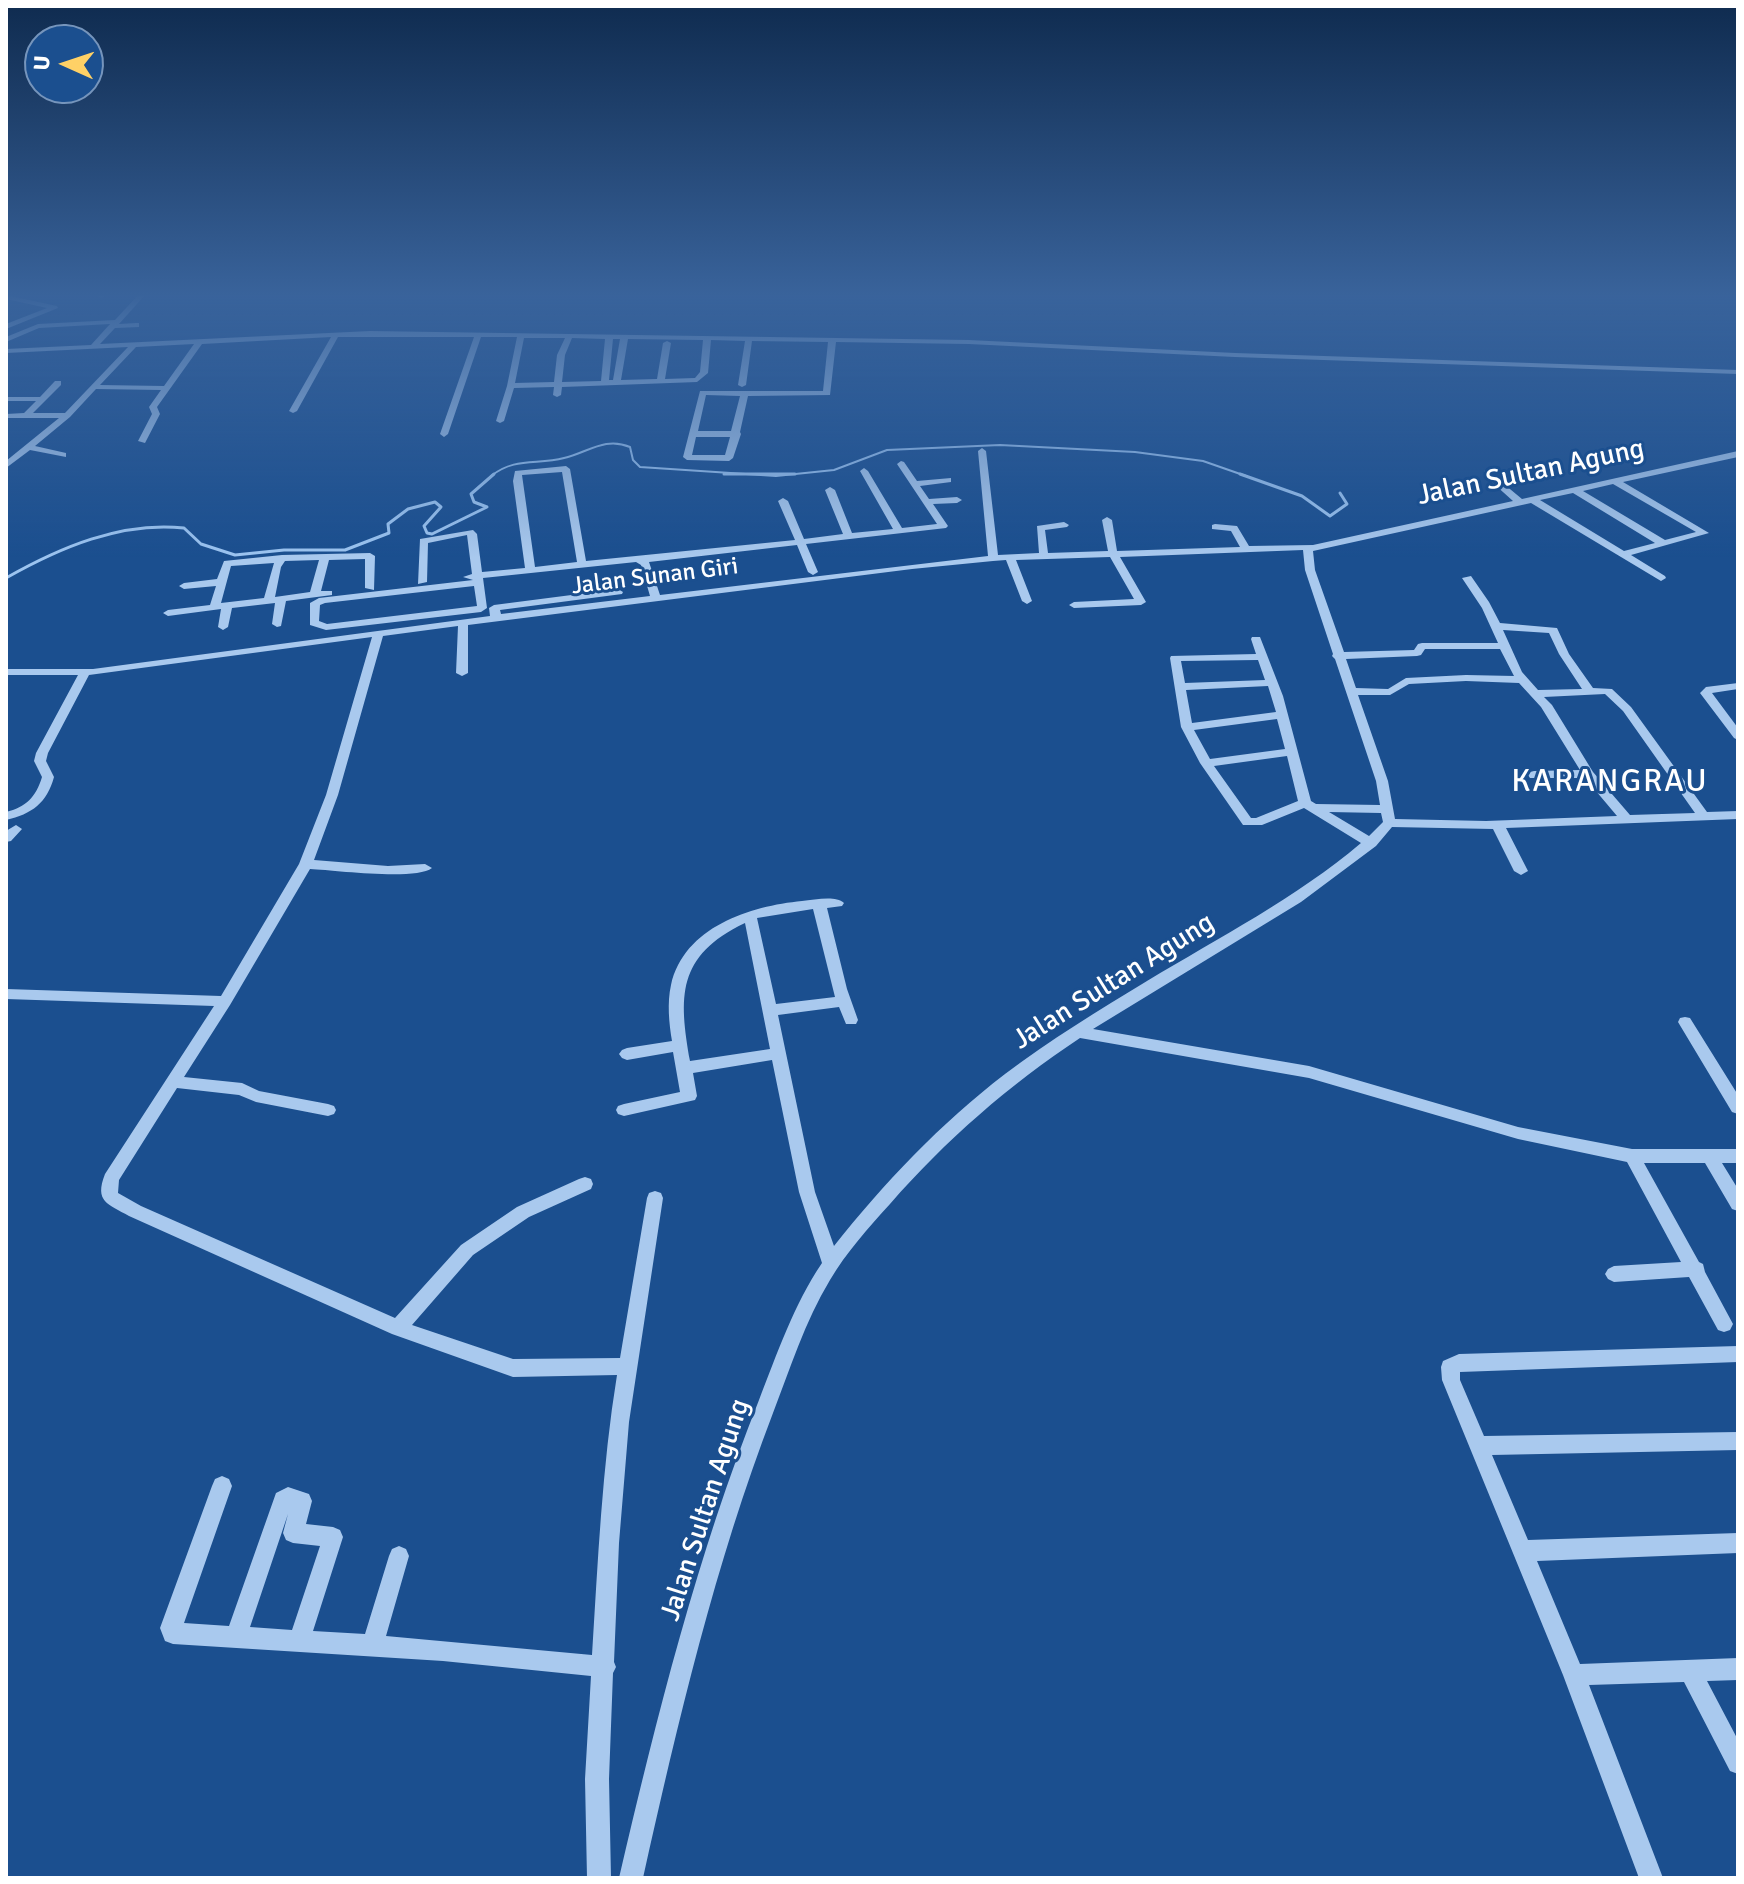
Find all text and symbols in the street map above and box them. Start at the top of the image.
north arrow [24,24,104,104]
text: U [28,55,55,71]
street label: Jalan Sultan Agung [1415,433,1647,513]
street label: Jalan Sunan Giri [570,552,740,602]
district label: KARANGRAU [1511,764,1709,802]
street label: Jalan Sultan Agung [1007,907,1221,1057]
street label: Jalan Sultan Agung [654,1395,758,1625]

